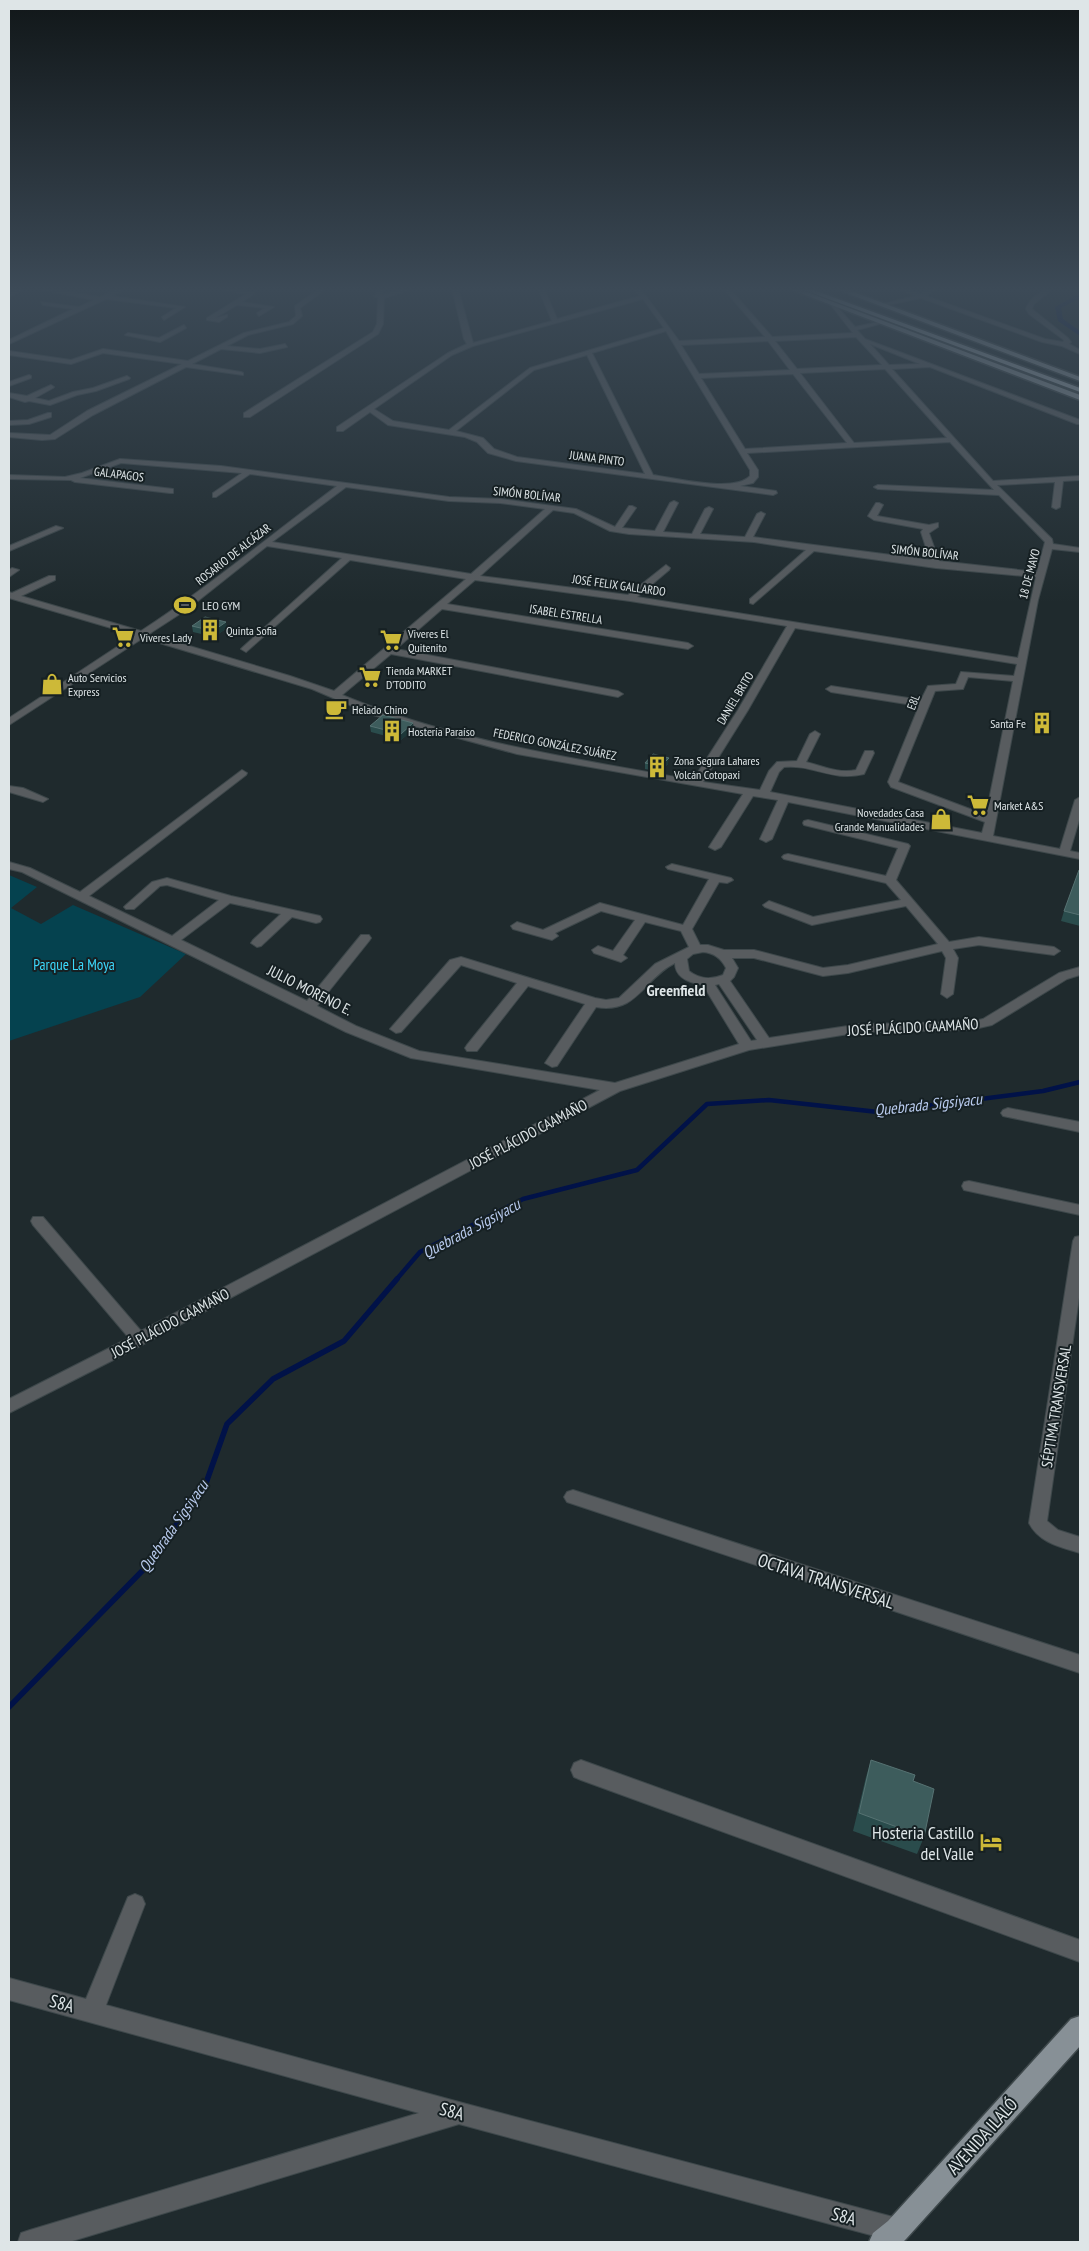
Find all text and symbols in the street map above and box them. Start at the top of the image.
street label: JUANA PINTO [568,447,626,469]
street label: GALAPAGOS [93,464,145,484]
street label: SIMÓN BOLÍVAR [493,483,562,505]
street label: ROSARIO DE ALCÁZAR [192,520,274,588]
street label: SIMÓN BOLÍVAR [891,541,960,563]
street label: 18 DE MAYO [1015,547,1043,601]
street label: JOSÉ FELIX GALLARDO [570,571,667,599]
sports icon: LEO GYM [172,592,198,618]
place label: LEO GYM [202,598,240,613]
street label: ISABEL ESTRELLA [528,601,604,627]
building icon: Quinta Sofia [197,617,223,643]
place label: Quinta Sofia [226,623,277,638]
supermarket icon: Viveres Lady [110,624,136,650]
place label: Viveres El Quitenito [407,626,449,655]
supermarket icon: Viveres El Quitenito [378,627,404,653]
place label: Viveres Lady [139,630,192,645]
place label: Tienda MARKET D'TODITO [386,663,453,692]
supermarket icon: Tienda MARKET D'TODITO [357,664,383,690]
street label: DANIEL BRITO [713,669,757,727]
place label: Auto Servicios Express [68,670,127,699]
shop icon: Auto Servicios Express [39,671,65,697]
street label: E8L [903,692,923,712]
cafe icon: Helado Chino [323,696,349,722]
place label: Helado Chino [352,702,408,717]
building icon: Santa Fe [1029,710,1055,736]
place label: Santa Fe [990,716,1026,731]
building icon: Hostería Paraíso [379,718,405,744]
place label: Hostería Paraíso [408,724,475,739]
street label: FEDERICO GONZÁLEZ SUÁREZ [492,725,618,763]
place label: Zona Segura Lahares Volcán Cotopaxi [673,753,760,782]
building icon: Zona Segura Lahares Volcán Cotopaxi [644,754,670,780]
supermarket icon: Market A&S [965,792,991,818]
place label: Market A&S [994,798,1043,813]
place label: Novedades Casa Grande Manualidades [835,805,924,834]
shop icon: Novedades Casa Grande Manualidades [928,806,954,832]
park label: Parque La Moya [33,955,115,974]
street label: JULIO MORENO E. [264,960,356,1020]
district label: Greenfield [647,980,705,1000]
street label: JOSÉ PLÁCIDO CAAMAÑO [846,1014,979,1040]
water label: Quebrada Sigsiyacu [873,1088,984,1120]
street label: JOSÉ PLÁCIDO CAAMAÑO [465,1095,590,1174]
water label: Quebrada Sigsiyacu [419,1193,524,1262]
street label: JOSÉ PLÁCIDO CAAMAÑO [107,1284,232,1363]
street label: SÉPTIMA TRANSVERSAL [1037,1342,1075,1469]
water label: Quebrada Sigsiyacu [134,1475,213,1576]
street label: OCTAVA TRANSVERSAL [755,1548,898,1614]
place label: Hosteria Castillo del Valle [872,1821,974,1865]
hotel icon: Hosteria Castillo del Valle [978,1829,1004,1855]
street label: S8A [47,1989,77,2017]
street label: AVENIDA ILALÓ [942,2093,1022,2179]
street label: S8A [437,2097,467,2125]
street label: S8A [829,2202,859,2230]

